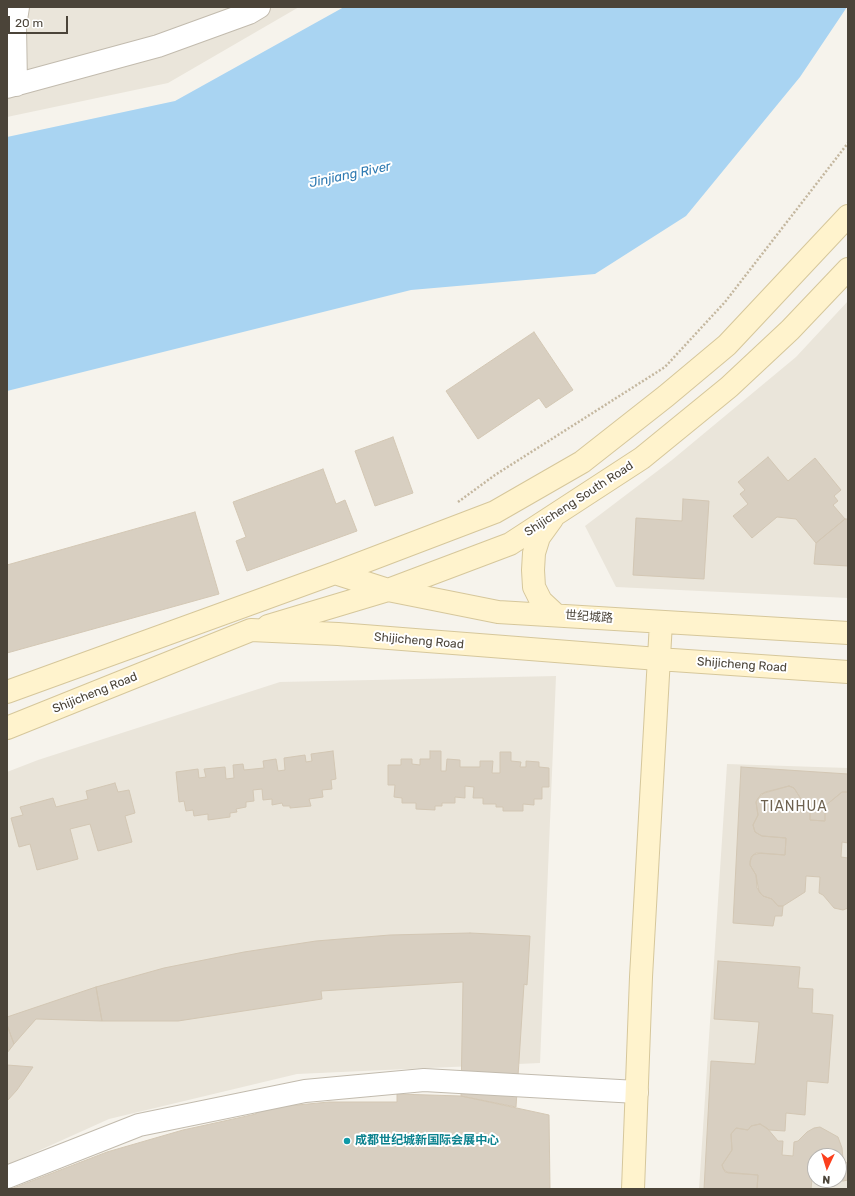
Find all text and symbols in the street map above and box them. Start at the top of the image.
scale bar [10,8,70,34]
text: 20 m [15,16,43,30]
water label: Jinjiang River [308,159,392,191]
street label: Shijicheng South Road [522,458,636,540]
street label: 世纪城路 [565,608,613,626]
street label: Shijicheng Road [373,630,465,652]
street label: Shijicheng Road [697,655,787,675]
street label: Shijicheng Road [51,669,139,717]
district label: TIANHUA [760,799,828,815]
place label: 成都世纪城新国际会展中心 [355,1134,499,1148]
marker: 成都世纪城新国际会展中心 [342,1136,352,1146]
north arrow [807,1148,847,1188]
text: N [822,1173,831,1186]

